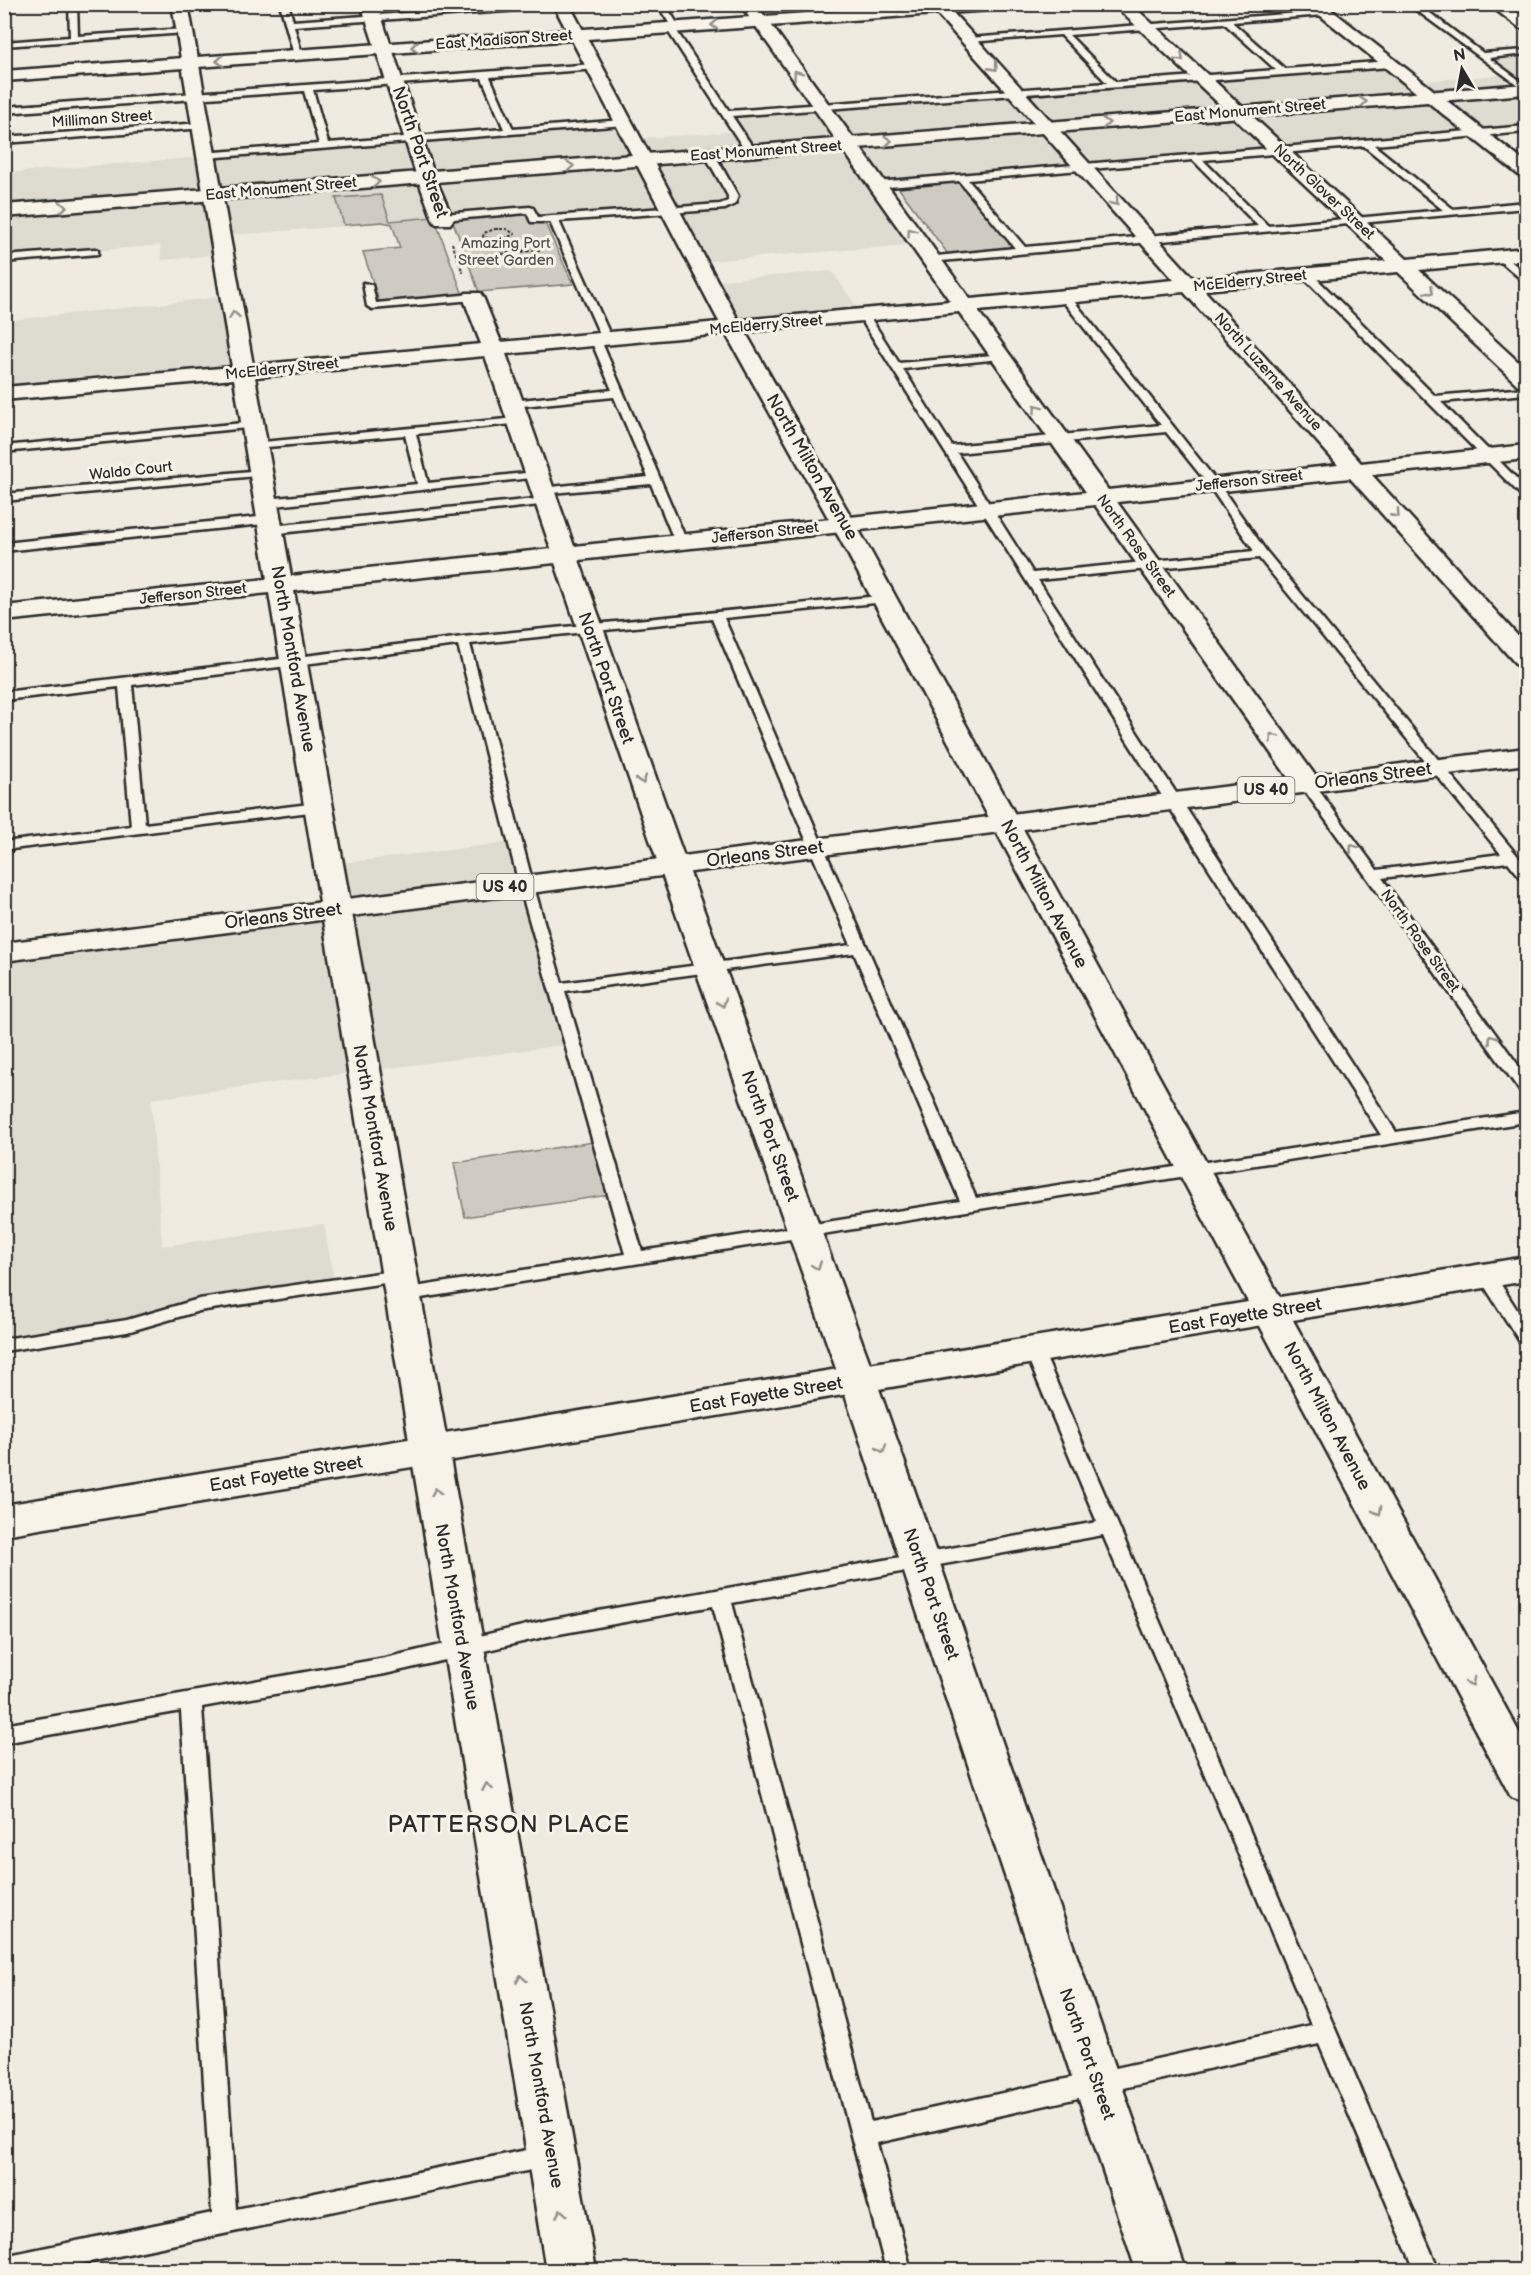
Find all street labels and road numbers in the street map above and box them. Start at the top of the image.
street label: East Madison Street [435,26,574,54]
street label: North Port Street [388,83,453,221]
street label: East Monument Street [1173,95,1327,127]
street label: Milliman Street [51,106,153,132]
street label: East Monument Street [690,136,843,166]
street label: North Glover Street [1269,140,1379,244]
street label: East Monument Street [204,173,358,205]
street label: McElderry Street [1192,266,1308,296]
street label: North Luzerne Avenue [1210,309,1326,435]
street label: McElderry Street [708,311,824,339]
street label: McElderry Street [224,354,340,384]
street label: North Milton Avenue [762,390,863,544]
street label: Waldo Court [89,457,174,485]
street label: Jefferson Street [1194,466,1304,496]
street label: North Rose Street [1092,491,1180,602]
street label: Jefferson Street [710,518,820,548]
street label: North Montford Avenue [266,564,320,754]
street label: Jefferson Street [138,579,248,609]
street label: North Port Street [574,609,639,747]
street label: Orleans Street [1313,758,1433,794]
road number: US 40 [1238,777,1294,803]
street label: North Milton Avenue [996,816,1092,972]
street label: Orleans Street [705,836,825,872]
road number: US 40 [476,874,534,900]
street label: North Rose Street [1376,886,1464,997]
street label: Orleans Street [223,898,343,934]
street label: North Montford Avenue [348,1043,402,1233]
street label: North Port Street [737,1068,804,1205]
street label: East Fayette Street [1167,1293,1323,1338]
street label: North Milton Avenue [1279,1338,1375,1494]
street label: East Fayette Street [688,1372,844,1417]
street label: East Fayette Street [208,1451,364,1496]
street label: North Montford Avenue [430,1522,484,1712]
street label: North Port Street [899,1525,964,1663]
street label: North Port Street [1055,1985,1120,2123]
street label: North Montford Avenue [514,2000,568,2190]

